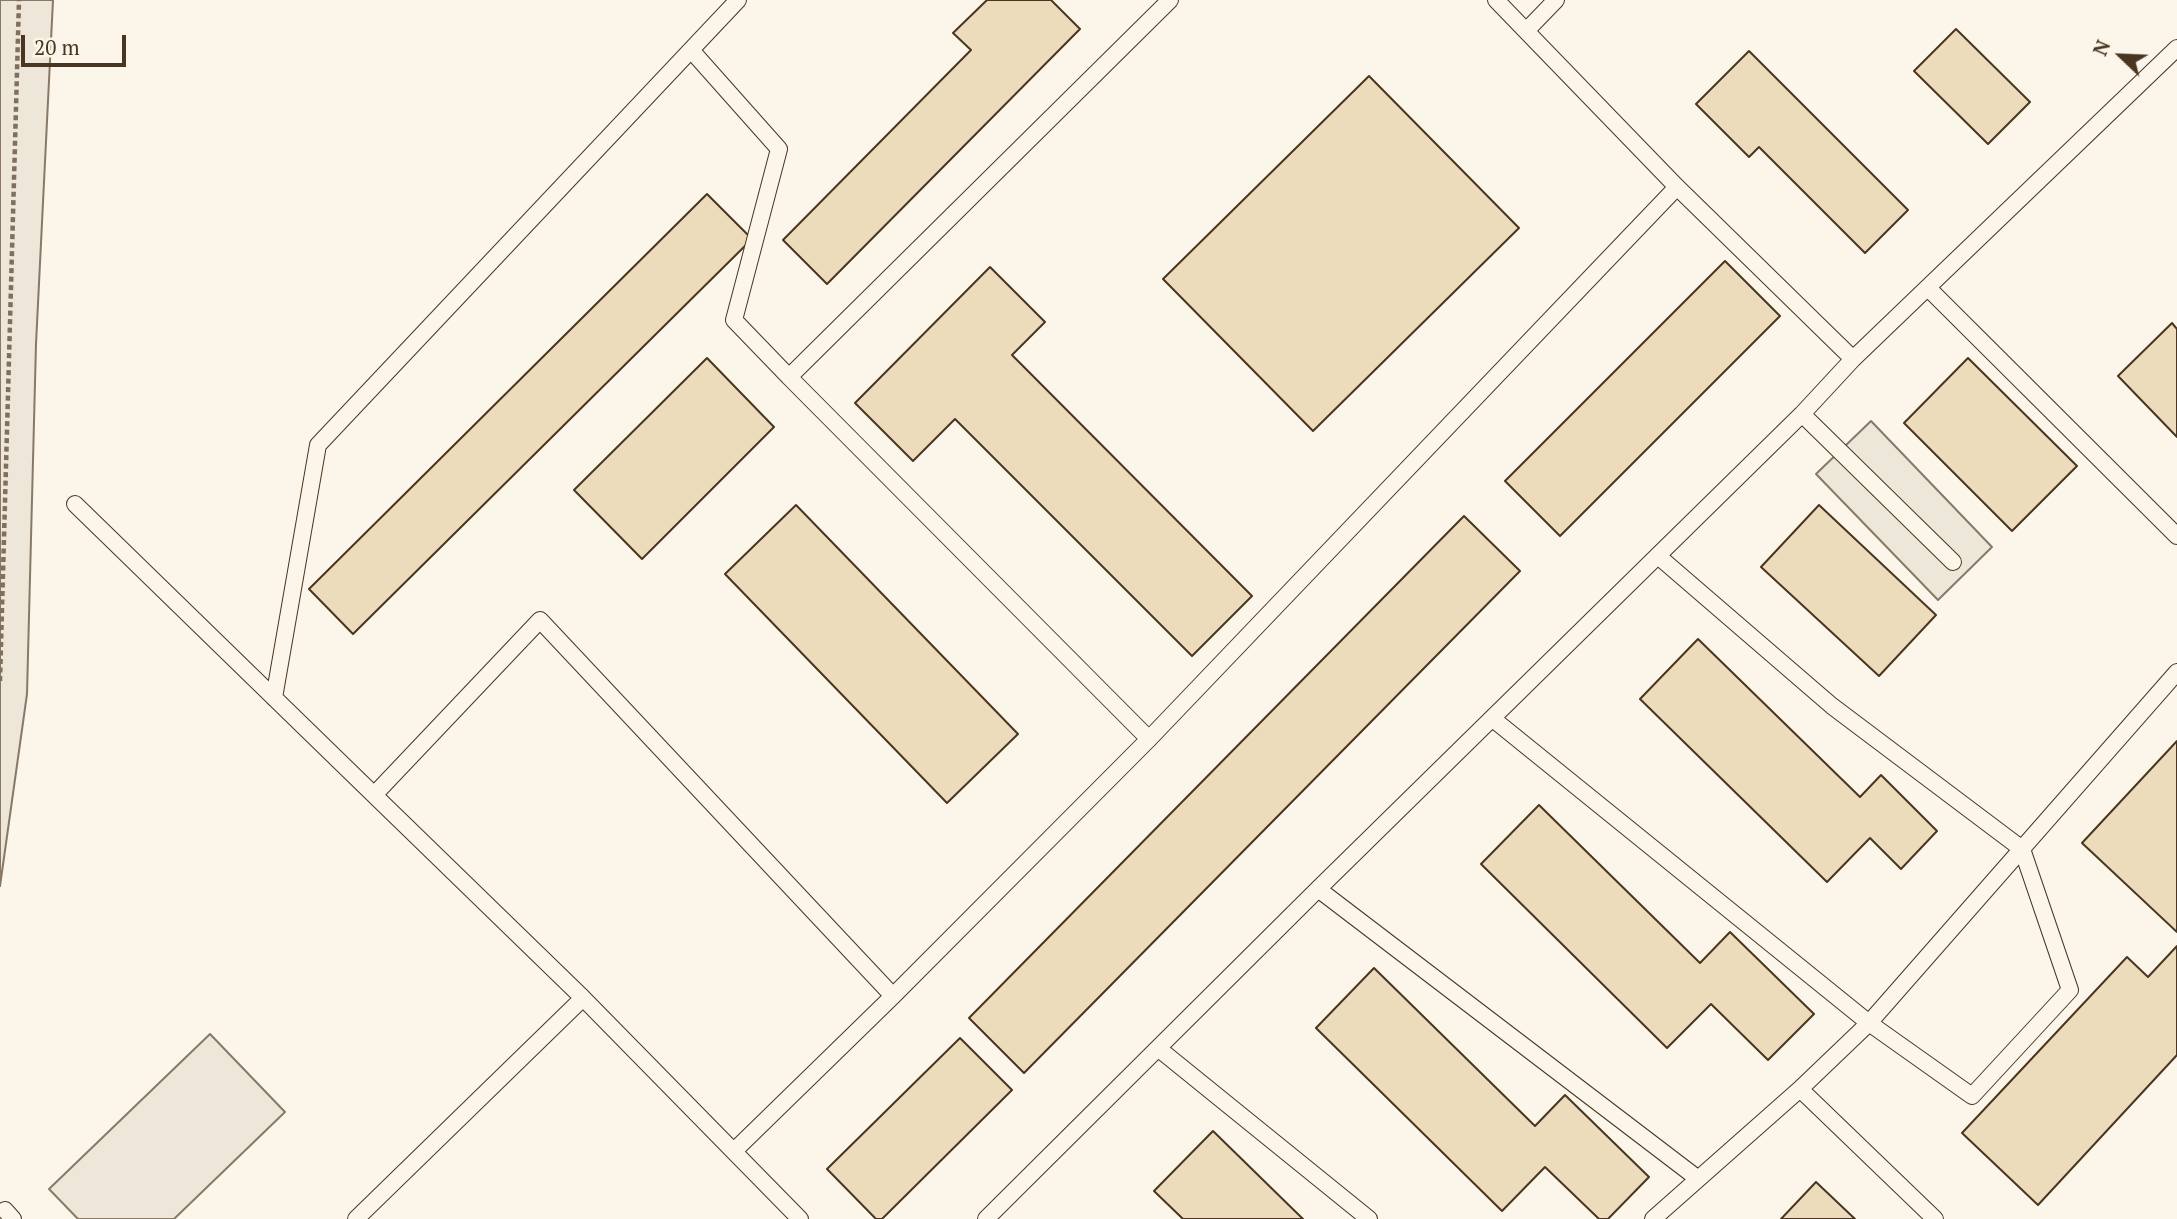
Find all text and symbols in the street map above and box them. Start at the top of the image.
scale bar [24,21,130,65]
north arrow [2086,21,2156,91]
text: 20 m [34,33,80,61]
text: N [2087,36,2116,59]

